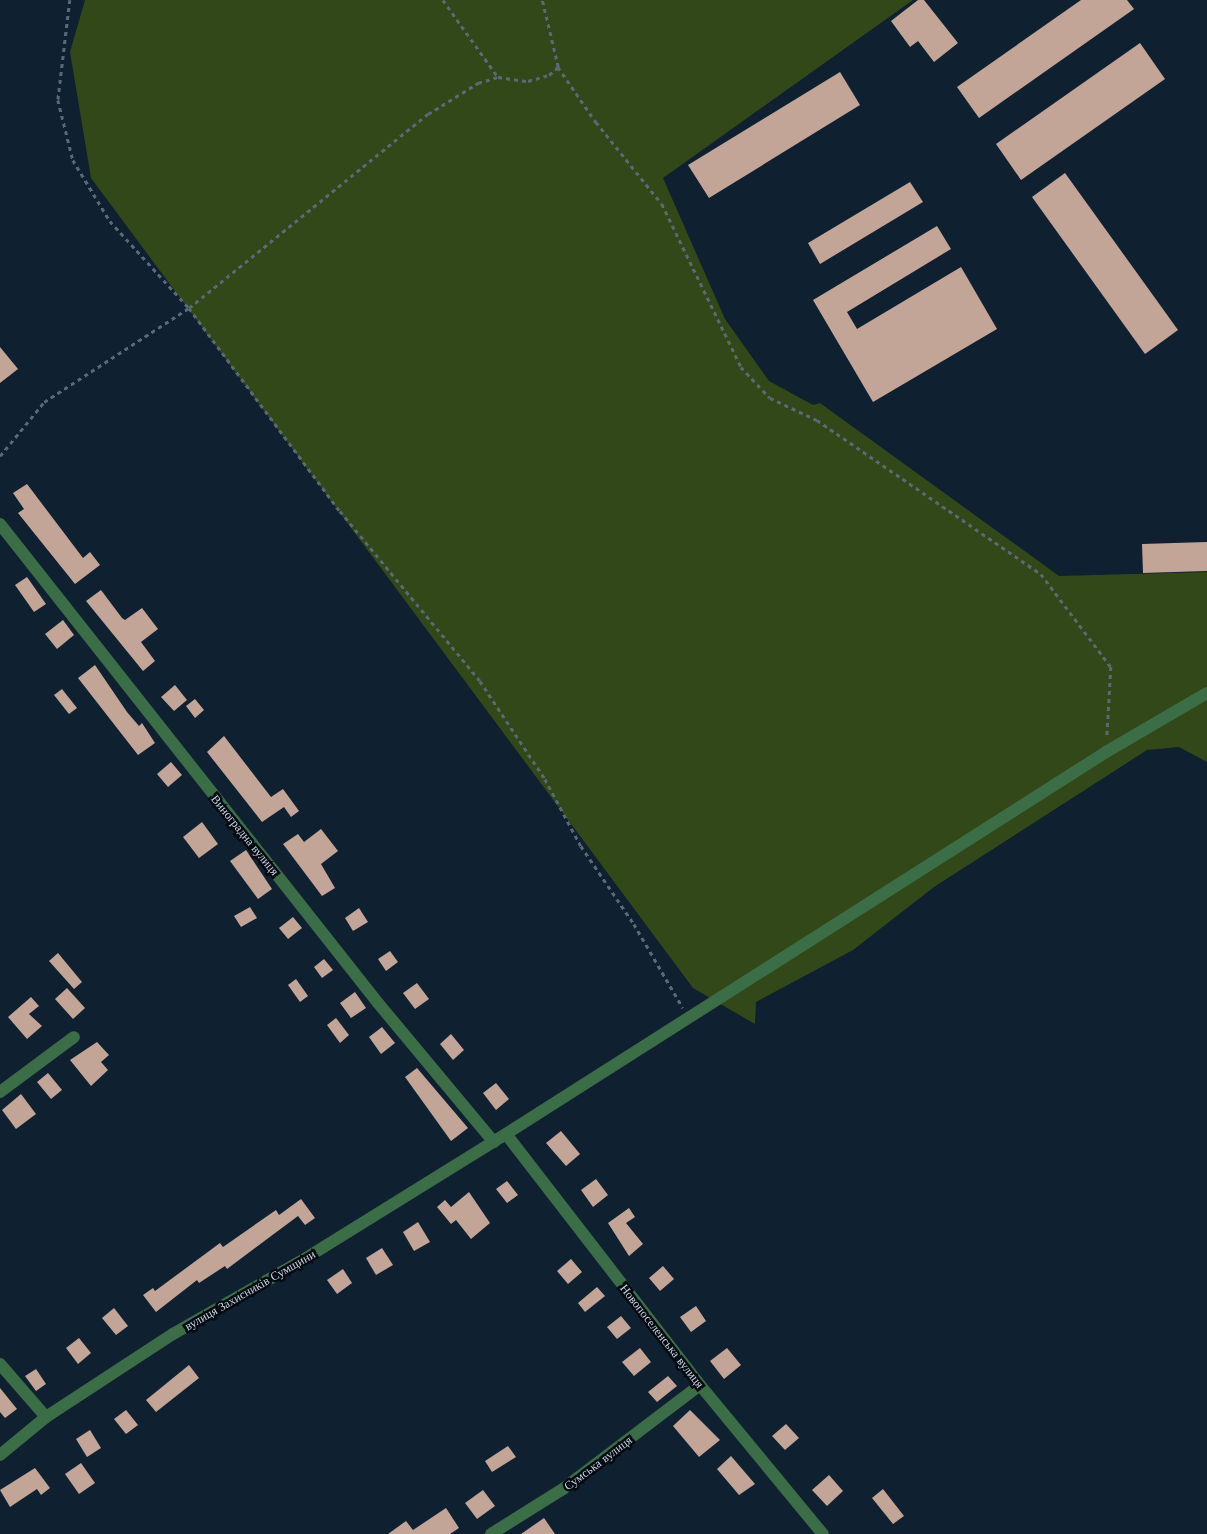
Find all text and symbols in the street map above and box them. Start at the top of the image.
street label: Виноградна вулиця [208,792,282,878]
street label: вулиця Захисників Сумщини [182,1247,318,1333]
street label: Новопоселенська вулиця [617,1281,707,1391]
street label: Сумська вулиця [561,1433,635,1493]

